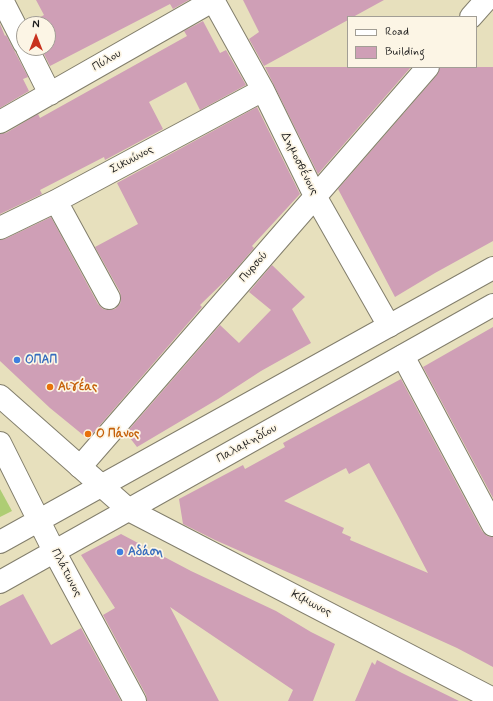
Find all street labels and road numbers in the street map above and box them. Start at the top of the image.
street label: Πύλου [90,47,124,75]
street label: Δημοσθένους [277,130,321,198]
street label: Σικυώνος [108,143,156,177]
street label: Πυρσού [237,248,271,286]
street label: Παλαμηδίου [214,421,280,467]
street label: Πλάτωνος [47,547,85,599]
street label: Κίμωνος [288,588,334,620]

